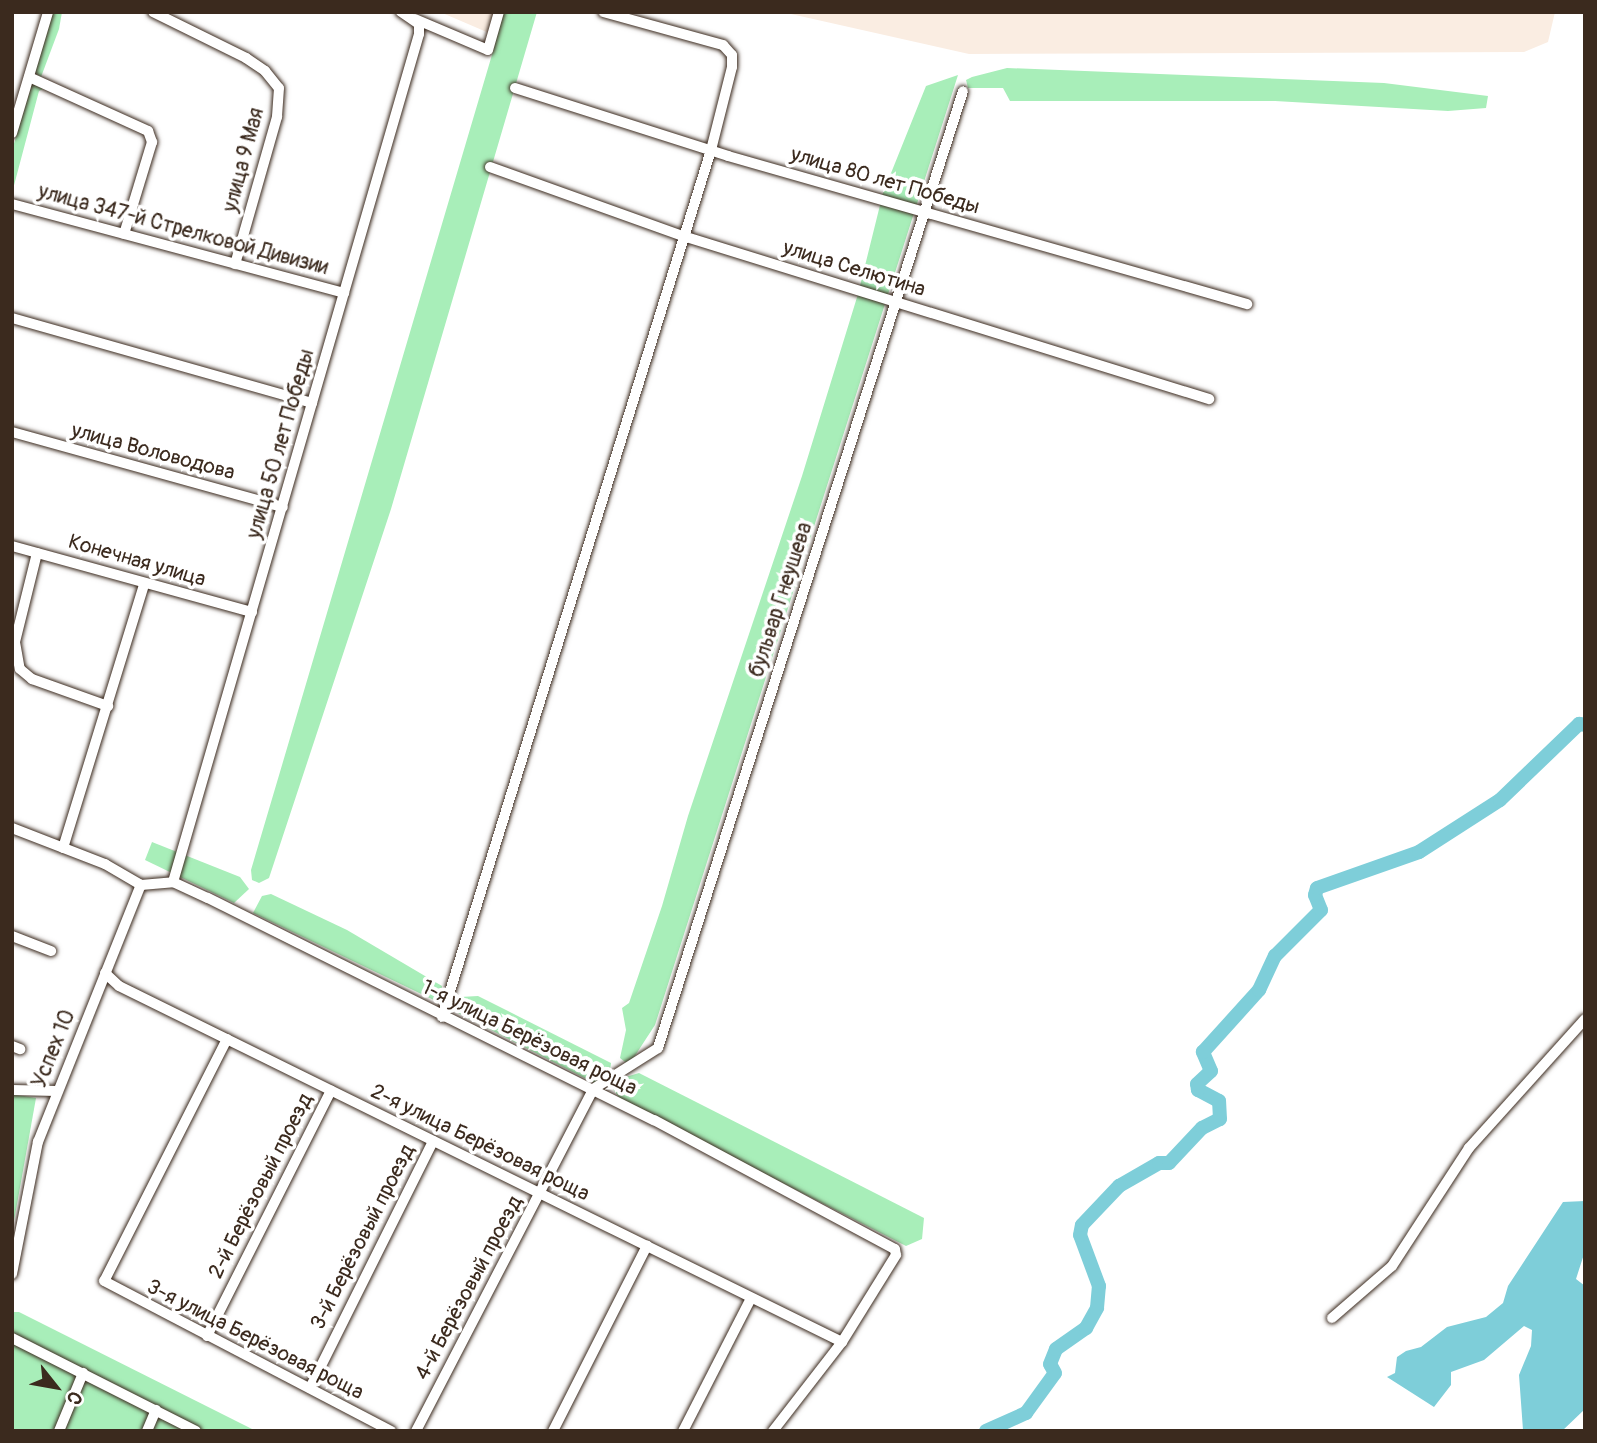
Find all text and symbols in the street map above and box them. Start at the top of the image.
street label: улица 9 Мая [218,105,270,215]
street label: улица 80 лет Победы [788,142,982,220]
street label: улица 347-й Стрелковой Дивизии [35,179,331,281]
street label: улица Селютина [780,235,928,303]
street label: улица 50 лет Победы [242,346,320,542]
street label: улица Воловодова [69,418,237,486]
street label: бульвар Гнеушева [744,519,818,681]
street label: Конечная улица [65,529,209,593]
street label: 1-я улица Берёзовая роща [417,975,641,1101]
street label: Успех 10 [27,1006,81,1092]
street label: 2-я улица Берёзовая роща [367,1079,593,1207]
street label: 2-й Берёзовый проезд [203,1089,319,1283]
street label: 3-й Берёзовый проезд [305,1140,421,1334]
street label: 4-й Берёзовый проезд [410,1192,528,1384]
street label: 3-я улица Берёзовая роща [142,1274,368,1406]
north arrow [21,1352,91,1422]
text: С [61,1387,87,1409]

